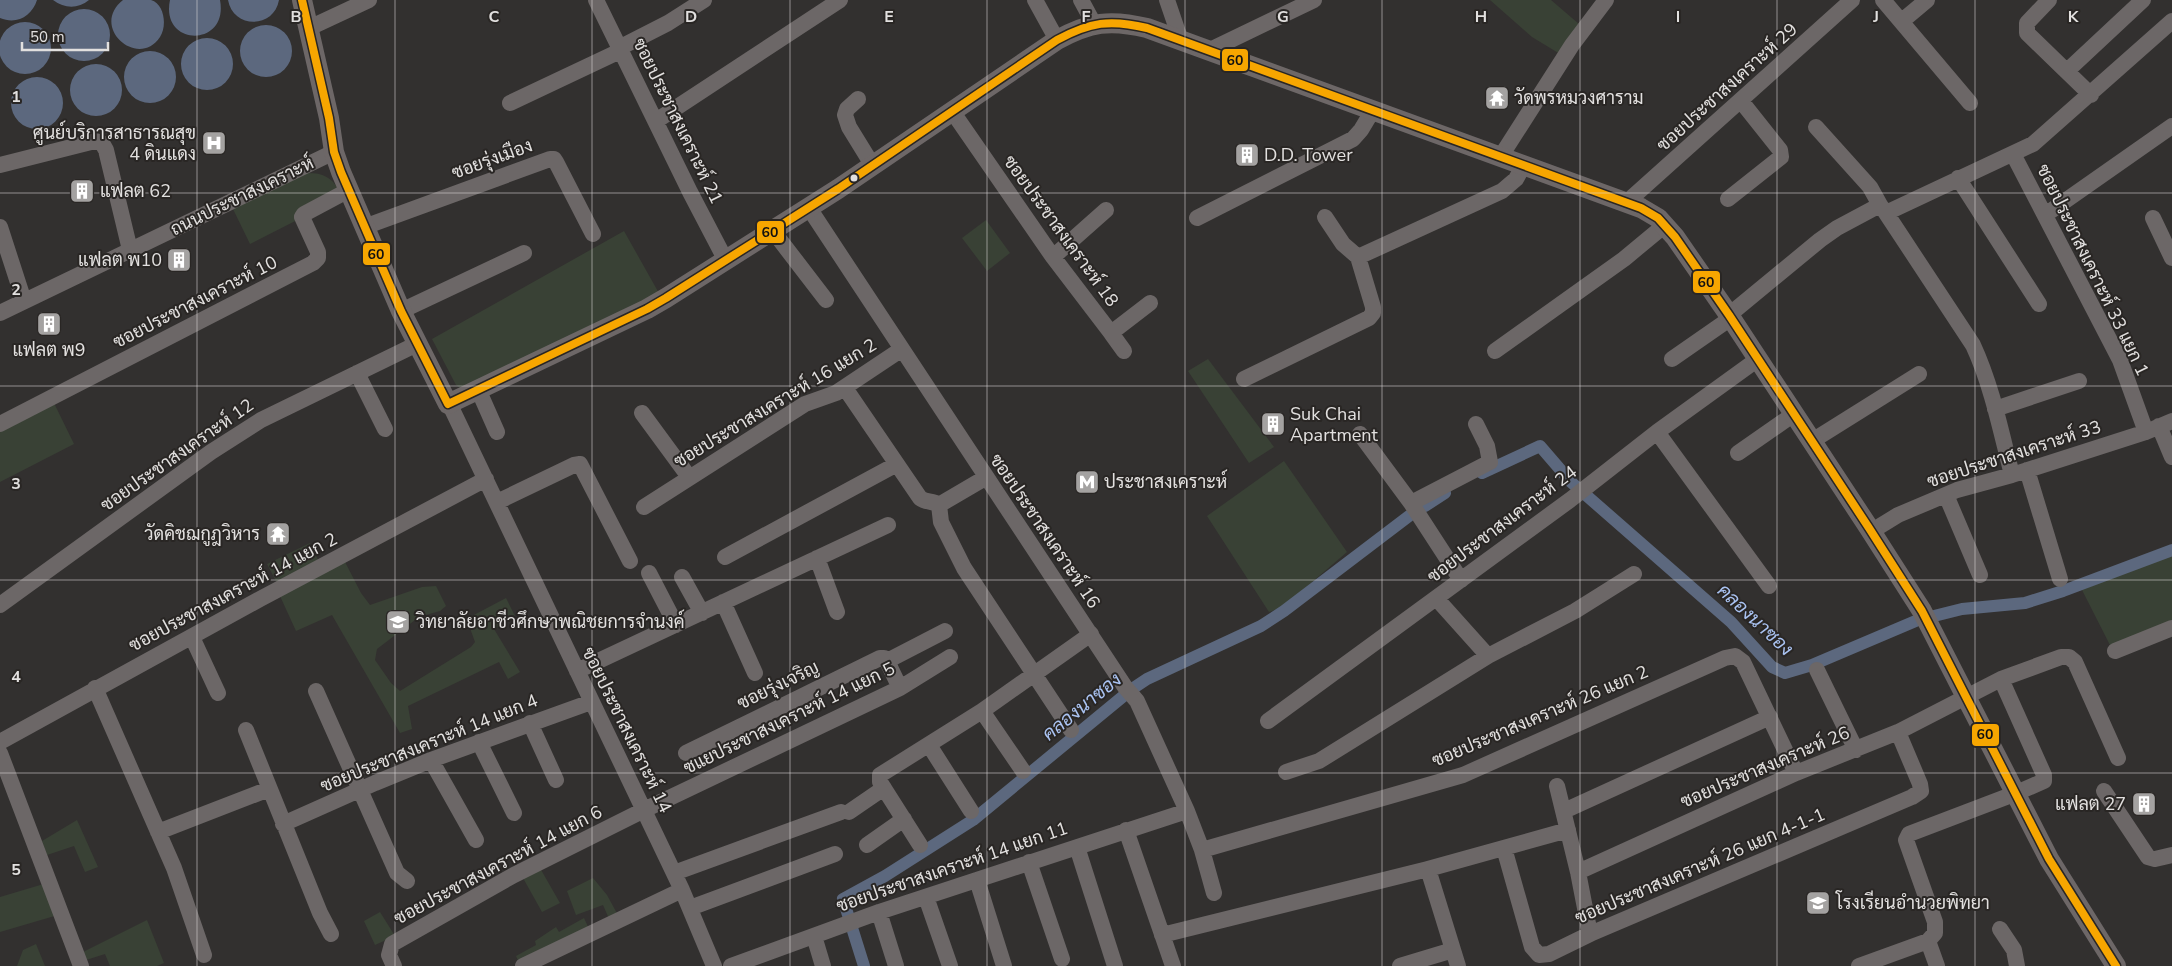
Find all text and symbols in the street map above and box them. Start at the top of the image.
text: B [290,6,302,28]
text: C [489,6,500,28]
text: D [685,6,697,28]
text: E [884,6,894,28]
text: F [1082,6,1091,28]
text: G [1277,6,1289,28]
text: H [1475,6,1487,28]
text: I [1676,6,1680,28]
text: J [1872,6,1879,28]
text: K [2068,6,2080,28]
street label: ซอยประชาสงเคราะห์ 29 [1651,17,1802,157]
scale bar [22,20,109,52]
text: 50 m [30,27,65,47]
street label: ซอยประชาสงเคราะห์ 21 [627,34,729,208]
line badge: 60 [1221,48,1249,72]
text: 60 [1227,51,1243,70]
temple icon: วัดพรหมวงศาราม [1484,85,1510,111]
text: 1 [11,86,21,108]
place label: วัดพรหมวงศาราม [1514,86,1644,110]
place label: ศูนย์บริการสาธารณสุข 4 ดินแดง [33,120,196,166]
hospital icon: ศูนย์บริการสาธารณสุข 4 ดินแดง [201,130,227,156]
street label: ซอยรุ่งเมือง [448,133,536,185]
building icon: D.D. Tower [1234,142,1260,168]
place label: D.D. Tower [1264,143,1353,167]
street label: ถนนประชาสงเคราะห์ [166,150,318,241]
street label: ซอยประชาสงเคราะห์ 18 [998,150,1125,311]
street label: ซอยประชาสงเคราะห์ 33 แยก 1 [2031,160,2156,380]
unlabelled marker [849,173,859,183]
building icon: แฟลต 62 [69,178,95,204]
place label: แฟลต 62 [100,179,171,203]
line badge: 60 [756,220,785,244]
text: 60 [762,223,778,242]
line badge: 60 [362,242,391,266]
text: 60 [368,245,384,264]
building icon: แฟลต พ10 [166,247,192,273]
place label: แฟลต พ10 [78,248,162,272]
street label: ซอยประชาสงเคราะห์ 10 [108,249,281,354]
line badge: 60 [1692,270,1721,294]
text: 60 [1698,273,1714,292]
text: 2 [11,279,21,301]
building icon: แฟลต พ9 [36,311,62,337]
street label: ซอยประชาสงเคราะห์ 16 แยก 2 [669,332,881,473]
place label: แฟลต พ9 [12,338,86,362]
street label: ซอยประชาสงเคราะห์ 12 [95,392,258,517]
place label: Suk Chai Apartment [1290,402,1379,447]
building icon: Suk Chai Apartment [1260,411,1286,437]
street label: ซอยประชาสงเคราะห์ 33 [1924,414,2104,493]
street label: ซอยประชาสงเคราะห์ 16 [984,449,1107,613]
street label: ซอยประชาสงเคราะห์ 24 [1422,459,1582,588]
metro station icon: ประชาสงเคราะห์ [1074,469,1100,495]
place label: ประชาสงเคราะห์ [1104,469,1227,494]
text: 3 [11,473,21,495]
temple icon: วัดคิชฌกูฎวิหาร [265,521,291,547]
place label: วัดคิชฌกูฎวิหาร [144,522,260,547]
street label: ซอยประชาสงเคราะห์ 14 แยก 2 [124,526,341,657]
water label: คลองนาซอง [1711,578,1799,662]
school or university icon: วิทยาลัยอาชีวศึกษาพณิชยการจำนงค์ [385,609,411,635]
place label: วิทยาลัยอาชีวศึกษาพณิชยการจำนงค์ [415,609,685,634]
street label: ซอยประชาสงเคราะห์ 14 [576,643,679,817]
street label: ซแยประชาสงเคราะห์ 14 แยก 5 [679,655,899,780]
street label: ซอยรุ่งเจริญ [733,655,823,715]
street label: ซอยประชาสงเคราะห์ 26 แยก 2 [1428,659,1652,772]
text: 4 [11,666,21,688]
water label: คลองนาซอง [1037,667,1127,747]
street label: ซอยประชาสงเคราะห์ 14 แยก 4 [316,687,542,798]
street label: ซอยประชาสงเคราะห์ 26 [1676,720,1853,814]
line badge: 60 [1971,723,2000,747]
text: 60 [1977,725,1993,744]
building icon: แฟลต 27 [2131,791,2157,817]
place label: แฟลต 27 [2055,792,2126,816]
street label: ซอยประชาสงเคราะห์ 14 แยก 6 [389,799,606,930]
street label: ซอยประชาสงเคราะห์ 26 แยก 4-1-1 [1571,801,1829,930]
street label: ซอยประชาสงเคราะห์ 14 แยก 11 [833,815,1071,918]
text: 5 [11,859,21,881]
school or university icon: โรงเรียนอำนวยพิทยา [1805,890,1831,916]
place label: โรงเรียนอำนวยพิทยา [1835,890,1990,915]

